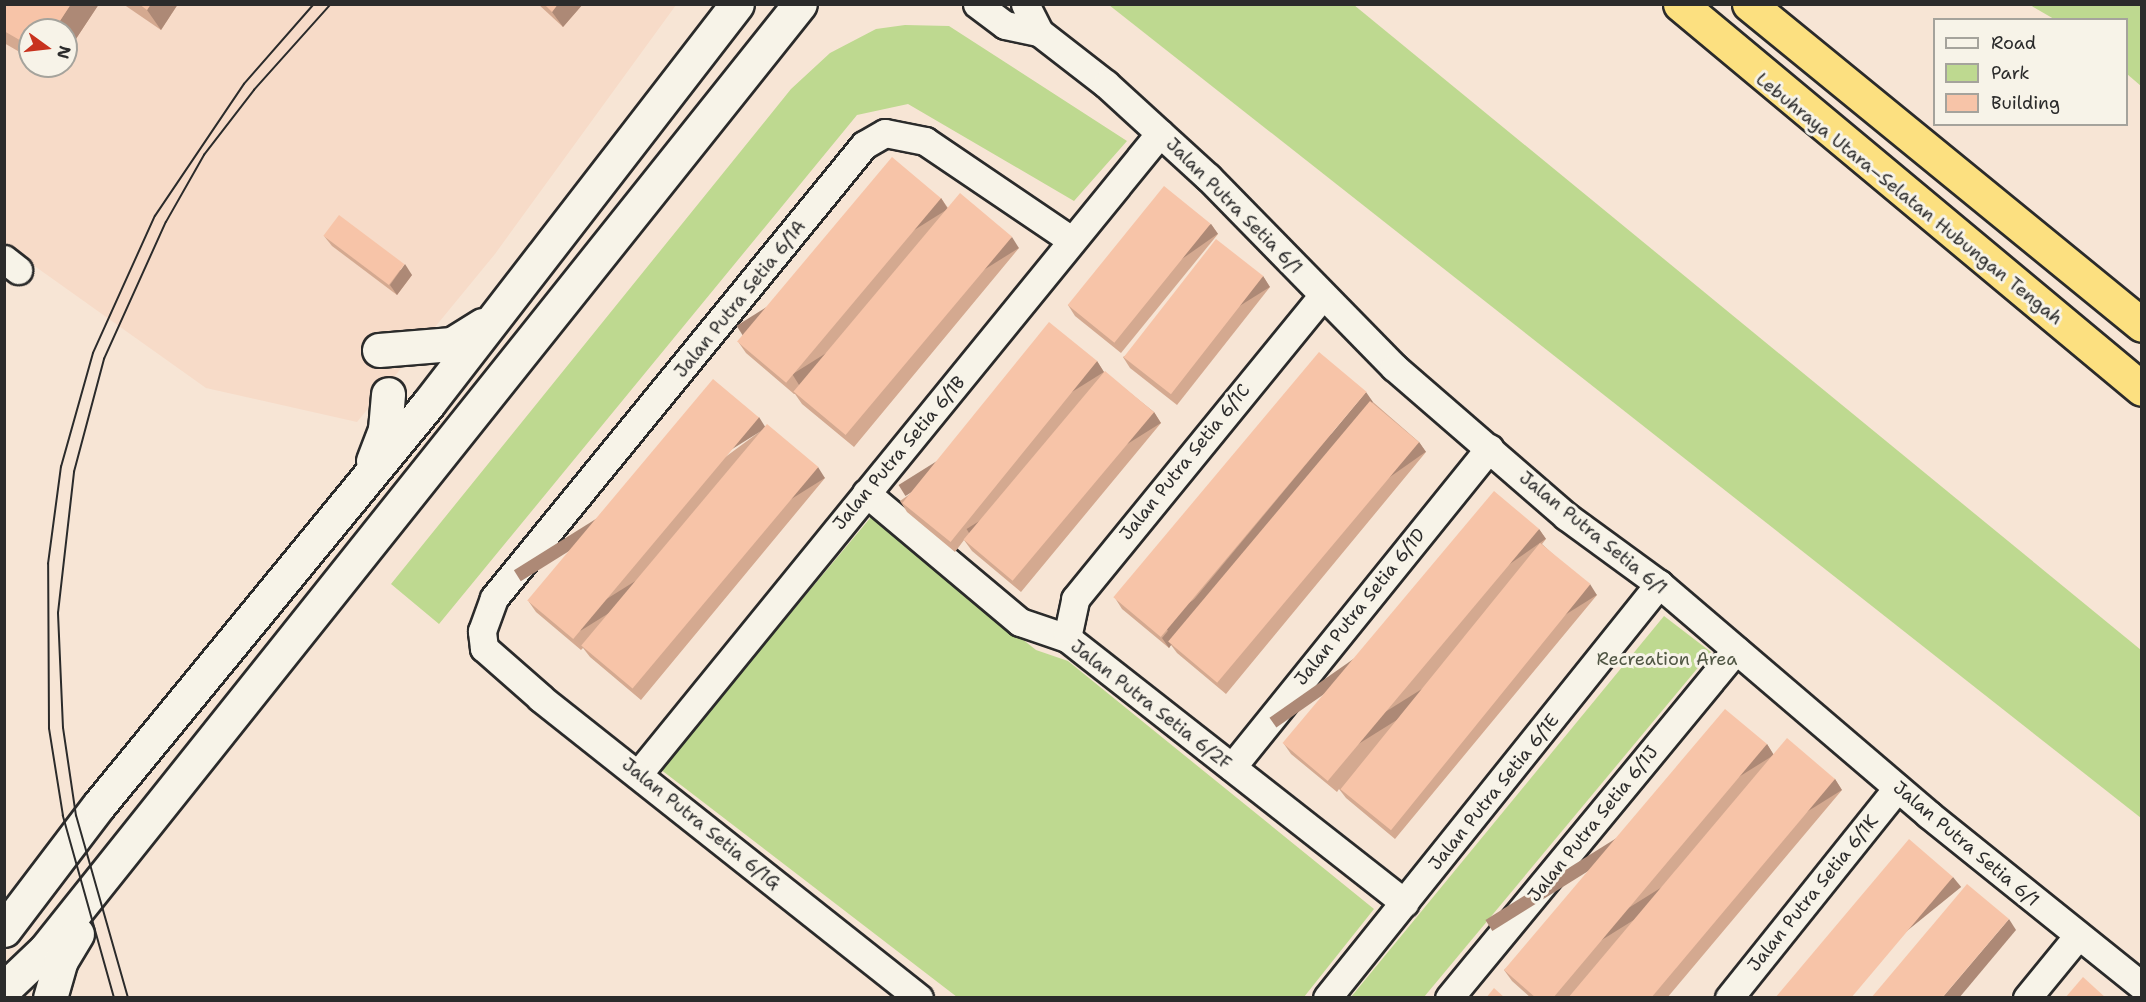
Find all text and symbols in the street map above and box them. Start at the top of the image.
north arrow [18,18,78,78]
legend [1933,18,2128,126]
text: Road [1991,31,2036,55]
text: N [52,43,76,61]
text: Park [1991,61,2030,85]
street label: Lebuhraya Utara–Selatan Hubungan Tengah [1751,68,2067,330]
text: Building [1991,91,2060,115]
street label: Jalan Putra Setia 6/1 [1161,133,1307,279]
street label: Jalan Putra Setia 6/1A [670,216,810,382]
street label: Jalan Putra Setia 6/1B [828,372,970,534]
street label: Jalan Putra Setia 6/1C [1115,380,1255,544]
street label: Jalan Putra Setia 6/1 [1515,467,1671,599]
street label: Jalan Putra Setia 6/1D [1290,524,1430,690]
street label: Jalan Putra Setia 6/2F [1066,635,1236,775]
park label: Recreation Area [1597,648,1737,670]
street label: Jalan Putra Setia 6/1E [1424,710,1564,874]
street label: Jalan Putra Setia 6/1J [1523,742,1663,906]
street label: Jalan Putra Setia 6/1G [618,754,784,894]
street label: Jalan Putra Setia 6/1 [1889,777,2043,911]
street label: Jalan Putra Setia 6/1K [1743,810,1883,976]

